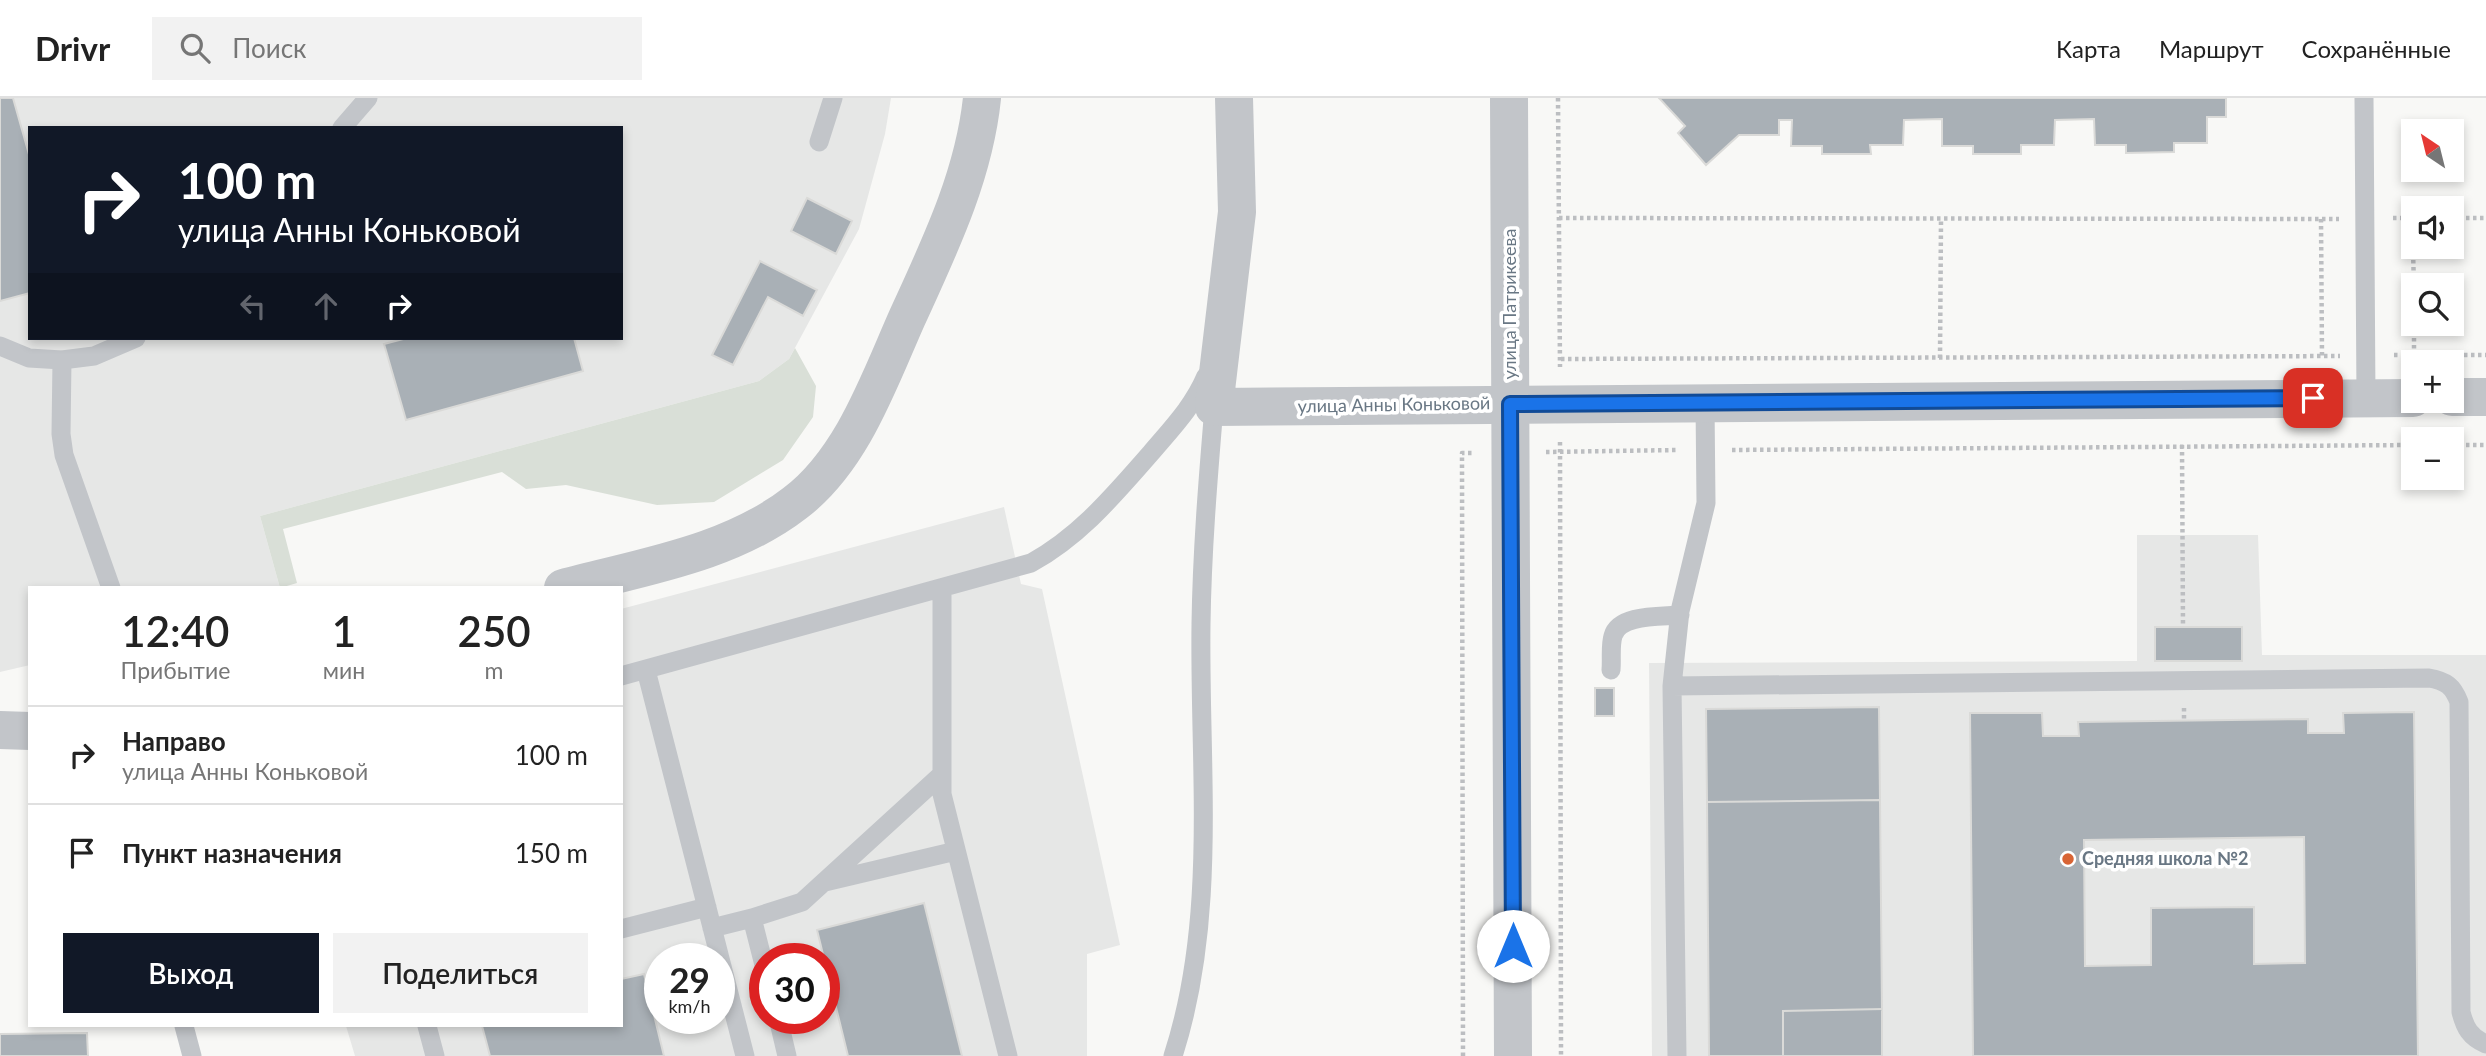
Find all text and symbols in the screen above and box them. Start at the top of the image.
search box [152,17,642,80]
text: Drivr [35,28,110,68]
icon: search [176,29,214,67]
text: Поиск [232,32,307,64]
text: Карта [2056,34,2121,63]
text: Маршрут [2159,34,2264,63]
text: Сохранённые [2302,34,2451,63]
north arrow [2401,119,2464,182]
map controls [2401,119,2464,490]
text: 100 m [178,151,316,209]
icon: right [63,154,154,245]
button: sound [2401,196,2464,259]
text: улица Анны Коньковой [178,210,521,249]
street label: улица Патрикеева [1498,229,1520,379]
button: search [2401,273,2464,336]
icon: left [234,287,272,325]
icon: ahead [307,287,345,325]
icon: right [380,287,418,325]
button: + [2401,350,2464,413]
pin [2283,368,2343,428]
icon: arrive [2294,379,2332,417]
street label: улица Анны Коньковой [1297,391,1491,417]
button: − [2401,427,2464,490]
text: 12:40 [121,606,229,656]
text: 1 [332,606,356,656]
text: 250 [458,606,531,656]
text: Прибытие [120,656,230,684]
text: мин [323,656,365,684]
text: m [485,656,504,684]
text: Направо [122,725,226,757]
icon: right [63,736,101,774]
text: 100 m [515,739,588,771]
text: улица Анны Коньковой [122,757,368,785]
icon: arrive [63,834,101,872]
text: Пункт назначения [122,837,342,869]
text: 150 m [515,837,588,869]
place label: Средняя школа №2 [2082,847,2248,869]
marker: Средняя школа №2 [2060,851,2076,867]
position arrow [1476,909,1550,983]
button: Выход [63,933,319,1013]
button: Поделиться [333,933,588,1013]
speed limit sign: 30 [749,943,840,1034]
text: 29 [669,958,710,1000]
text: km/h [668,995,711,1017]

